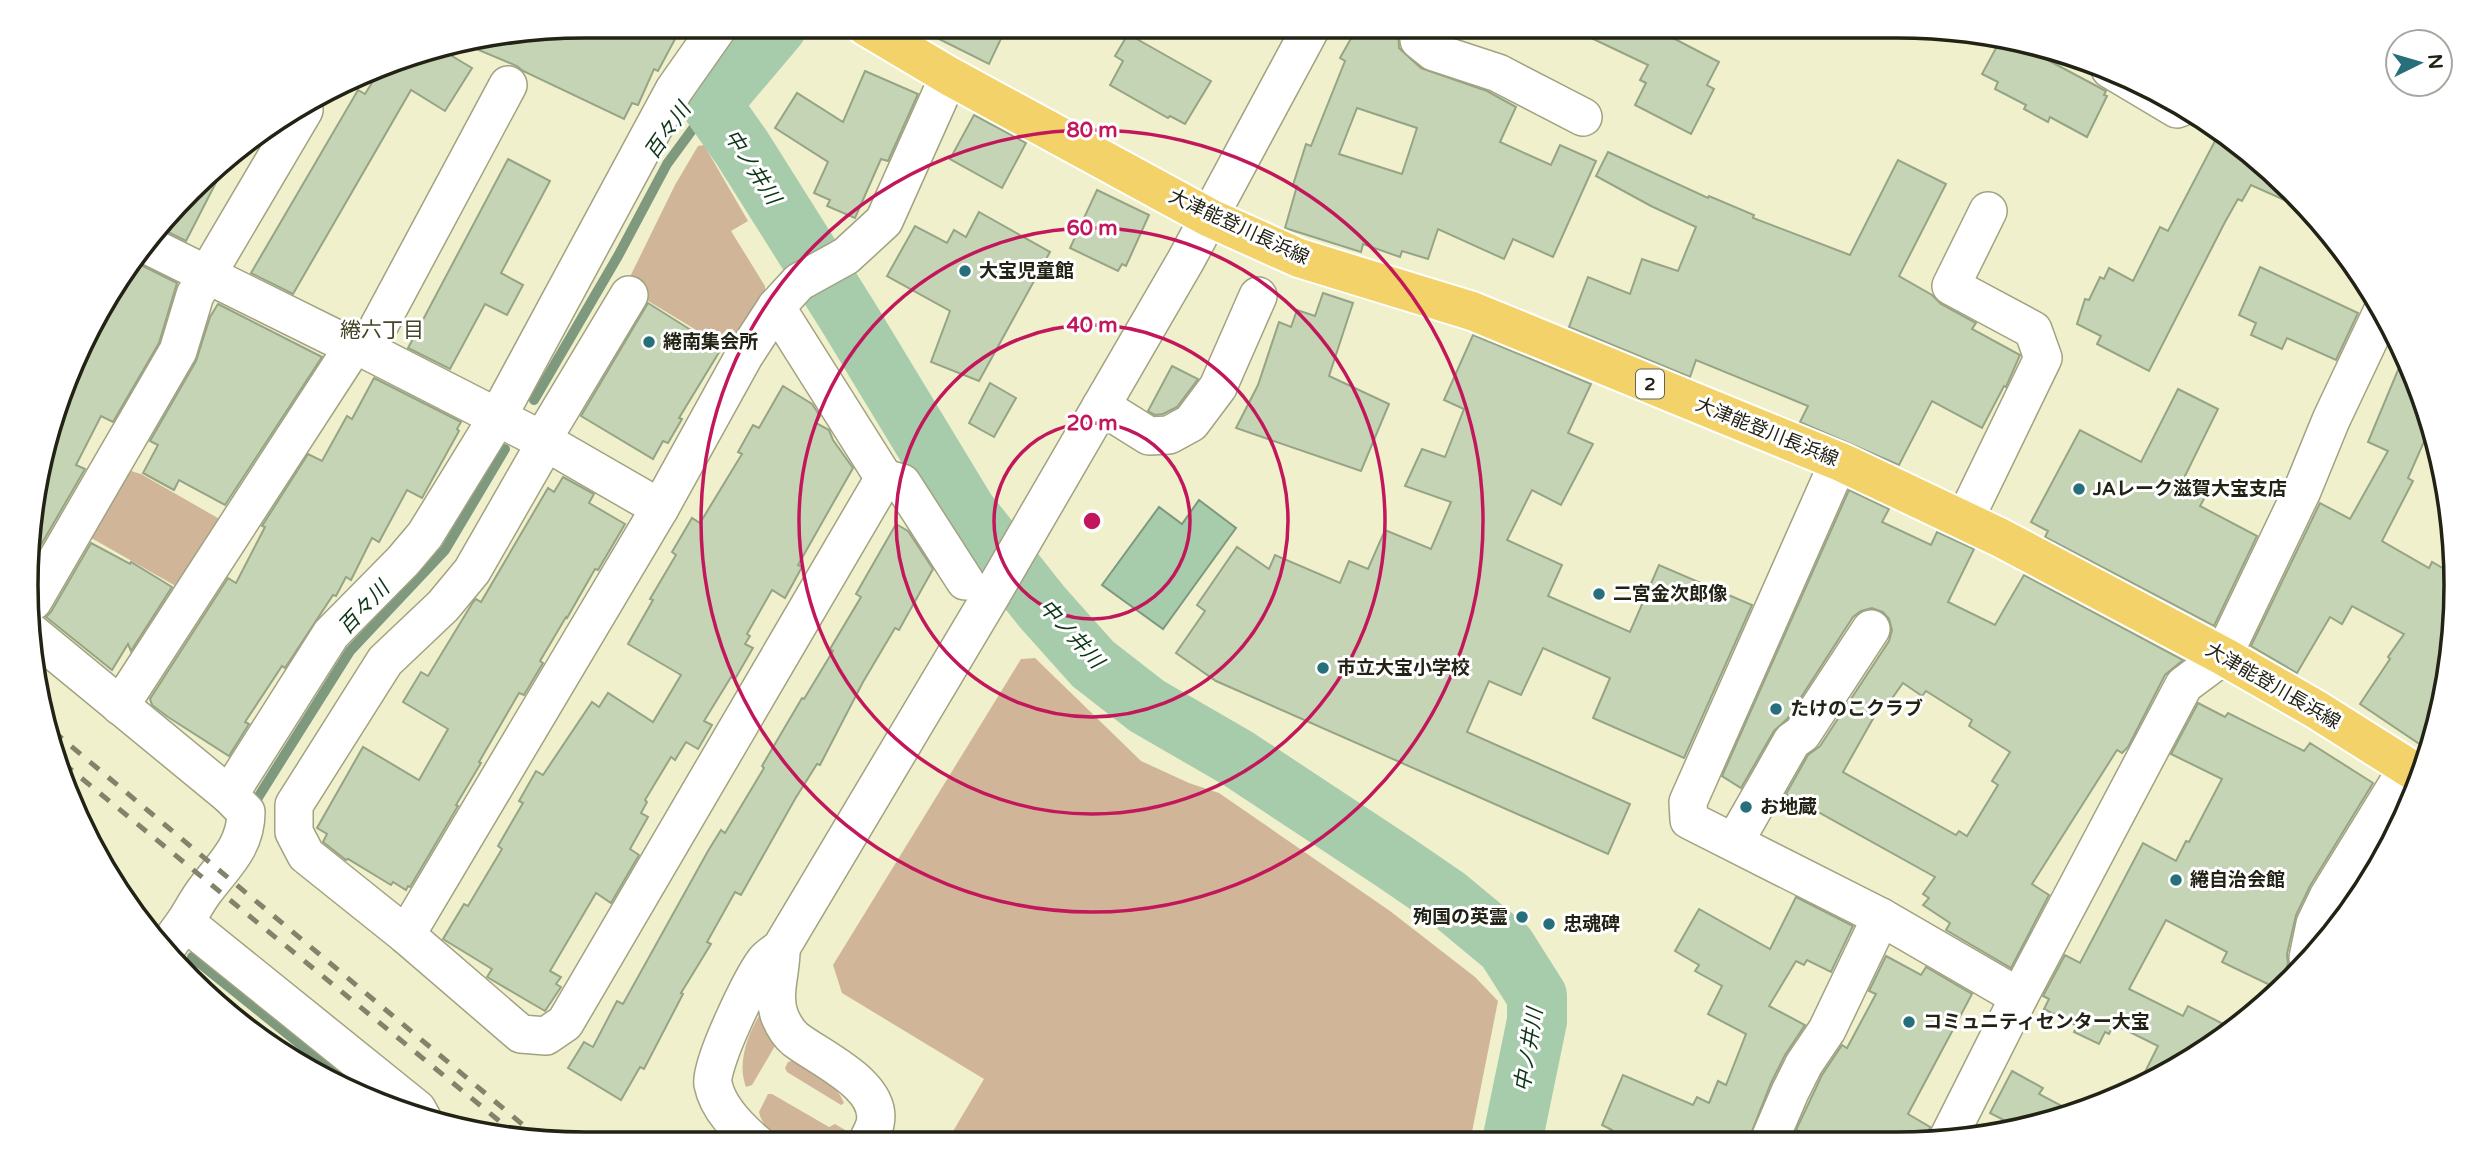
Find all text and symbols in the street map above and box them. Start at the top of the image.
north arrow [2384,28,2454,98]
text: N [2423,53,2447,70]
water label: 百々川 [640,96,697,164]
text: 80 m [1066,118,1118,143]
water label: 中ノ井川 [719,125,786,211]
street label: 大津能登川長浜線 [1165,185,1313,269]
text: 60 m [1066,216,1118,241]
place label: 大宝児童館 [979,260,1074,282]
marker: 大宝児童館 [957,263,973,279]
text: 40 m [1066,313,1118,338]
district label: 綣六丁目 [340,318,424,343]
place label: 綣南集会所 [663,331,758,353]
marker: 綣南集会所 [641,334,657,350]
road number: 2 [1636,370,1664,398]
street label: 大津能登川長浜線 [1692,393,1842,471]
text: 20 m [1066,411,1118,436]
place label: JAレーク滋賀大宝支店 [2092,478,2287,500]
marker: JAレーク滋賀大宝支店 [2071,481,2087,497]
centre of rings [1080,509,1104,533]
water label: 百々川 [333,575,396,640]
place label: 二宮金次郎像 [1613,583,1727,605]
marker: 二宮金次郎像 [1591,586,1607,602]
water label: 中ノ井川 [1034,594,1110,675]
street label: 大津能登川長浜線 [2202,638,2344,734]
place label: 市立大宝小学校 [1337,657,1470,679]
marker: 市立大宝小学校 [1315,660,1331,676]
place label: たけのこクラブ [1790,698,1923,720]
marker: たけのこクラブ [1768,701,1784,717]
place label: お地蔵 [1760,796,1817,818]
marker: お地蔵 [1738,799,1754,815]
place label: 綣自治会館 [2190,869,2285,891]
marker: 綣自治会館 [2168,872,2184,888]
place label: 殉国の英霊 [1413,906,1508,928]
marker: 殉国の英霊 [1514,909,1530,925]
place label: 忠魂碑 [1563,913,1620,935]
marker: 忠魂碑 [1541,916,1557,932]
water label: 中ノ井川 [1510,1005,1548,1093]
place label: コミュニティセンター大宝 [1923,1011,2150,1033]
marker: コミュニティセンター大宝 [1901,1014,1917,1030]

